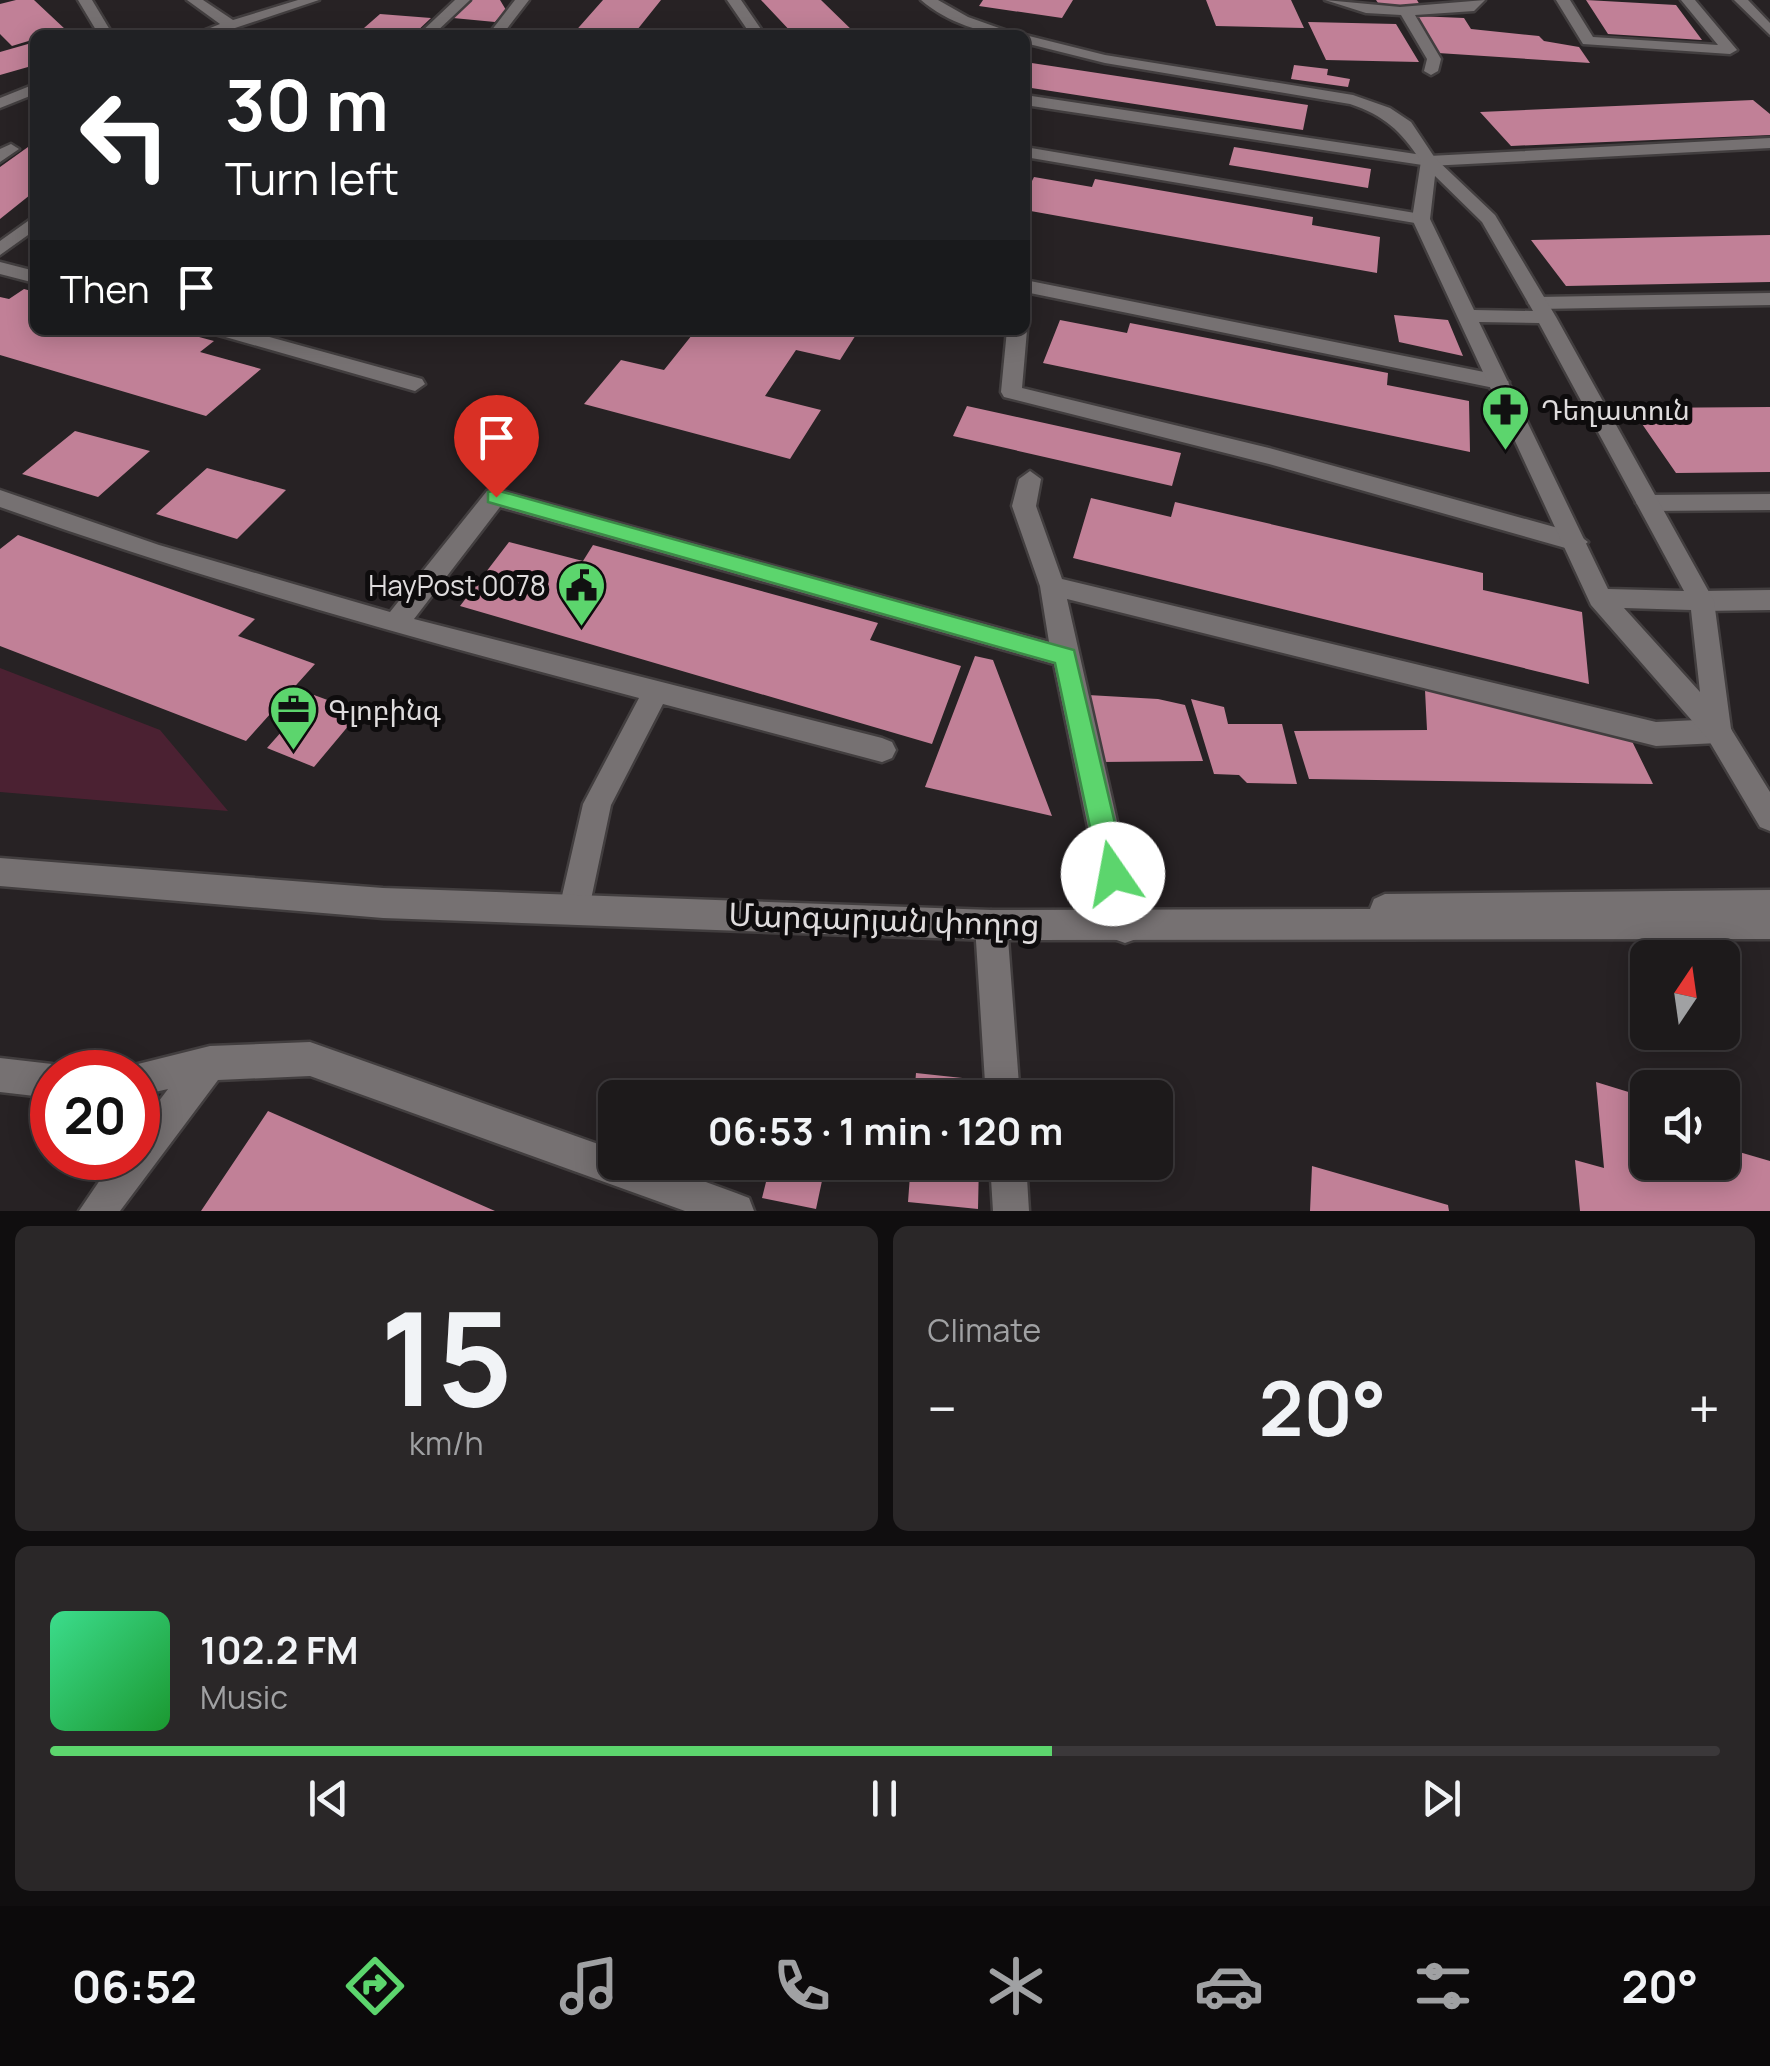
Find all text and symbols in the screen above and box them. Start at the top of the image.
text: 30 m [225,56,389,152]
icon: left [60,70,190,200]
text: Turn left [225,147,399,209]
icon: arrive [169,260,224,315]
text: Then [60,262,149,314]
pharmacy icon: Դեղատուն [1480,384,1532,452]
place label: Դեղատուն [1541,390,1690,428]
pin [454,395,539,498]
icon: arrive [469,410,524,465]
public building icon: HayPost 0078 [555,560,607,628]
place label: HayPost 0078 [368,566,546,604]
office icon: Գլոբինգ [267,684,319,752]
place label: Գլոբինգ [328,690,441,728]
position arrow [1061,822,1165,926]
street label: Մարգարյան փողոց [728,892,1040,946]
north arrow [1630,940,1740,1050]
map controls [1630,940,1740,1180]
speed limit sign: 20 [30,1050,160,1180]
button: sound [1630,1070,1740,1180]
text: 06:53 · 1 min · 120 m [708,1104,1063,1156]
text: 15 [380,1267,513,1445]
text: Climate [928,1308,1041,1352]
text: 20° [1259,1356,1387,1459]
text: − [928,1370,957,1446]
text: + [1688,1370,1720,1446]
text: km/h [409,1421,483,1465]
text: 102.2 FM [200,1623,358,1675]
text: Music [200,1675,288,1719]
icon: previous [301,1771,356,1826]
icon: pause [857,1771,912,1826]
icon: next [1414,1771,1469,1826]
icon: directions [340,1951,410,2021]
icon: music [554,1951,624,2021]
icon: phone [767,1951,837,2021]
icon: climate [981,1951,1051,2021]
icon: car [1194,1951,1264,2021]
icon: filters [1408,1951,1478,2021]
text: 06:52 [72,1955,197,2017]
text: 20° [1621,1955,1698,2017]

